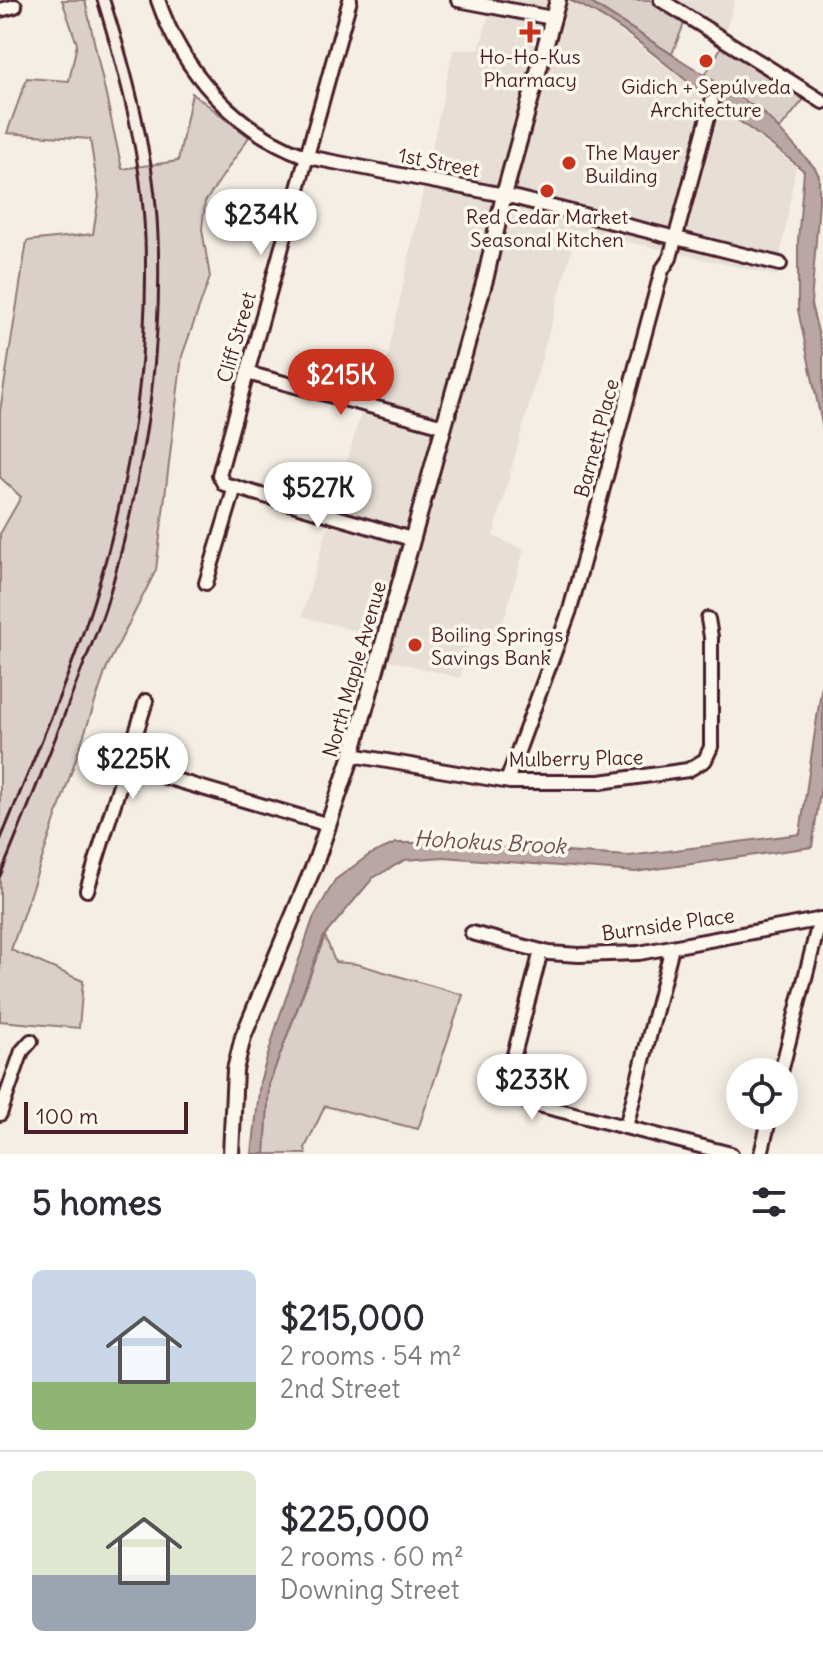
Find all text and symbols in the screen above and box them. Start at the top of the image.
marker: Ho-Ho-Kus Pharmacy [521,23,539,41]
place label: Ho-Ho-Kus Pharmacy [479,44,581,92]
marker: Gidich + Sepúlveda Architecture [697,52,715,70]
place label: Gidich + Sepúlveda Architecture [621,74,791,122]
place label: The Mayer Building [585,140,680,188]
street label: 1st Street [396,142,482,182]
marker: The Mayer Building [560,154,578,172]
marker: Red Cedar Market Seasonal Kitchen [538,182,556,200]
pin: $234K [205,189,317,257]
text: $234K [224,198,298,231]
place label: Red Cedar Market Seasonal Kitchen [466,204,628,252]
street label: Cliff Street [211,288,261,385]
pin: $215K [285,349,397,417]
text: $215K [306,358,376,391]
street label: Barnett Place [568,376,624,500]
pin: $527K [262,462,374,530]
text: $527K [282,471,354,504]
street label: North Maple Avenue [317,578,391,760]
place label: Boiling Springs Savings Bank [431,622,563,670]
marker: Boiling Springs Savings Bank [406,636,424,654]
pin: $225K [77,733,189,801]
text: $225K [96,742,170,775]
street label: Mulberry Place [508,744,644,772]
water label: Hohokus Brook [414,824,568,860]
street label: Burnside Place [600,902,736,946]
pin: $233K [476,1054,588,1122]
map controls [726,1058,798,1130]
button: locate [726,1058,798,1130]
text: $233K [495,1063,569,1096]
scale bar [24,1098,188,1134]
text: 100 m [36,1102,98,1130]
icon: filters [747,1180,791,1224]
text: 5 homes [32,1181,162,1224]
text: $215,000 [280,1296,425,1339]
icon: home [96,1302,192,1398]
text: 2 rooms · 54 m² [280,1339,462,1372]
text: 2nd Street [280,1372,400,1405]
text: $225,000 [280,1497,430,1540]
icon: home [96,1503,192,1599]
text: 2 rooms · 60 m² [280,1540,464,1573]
text: Downing Street [280,1573,460,1606]

